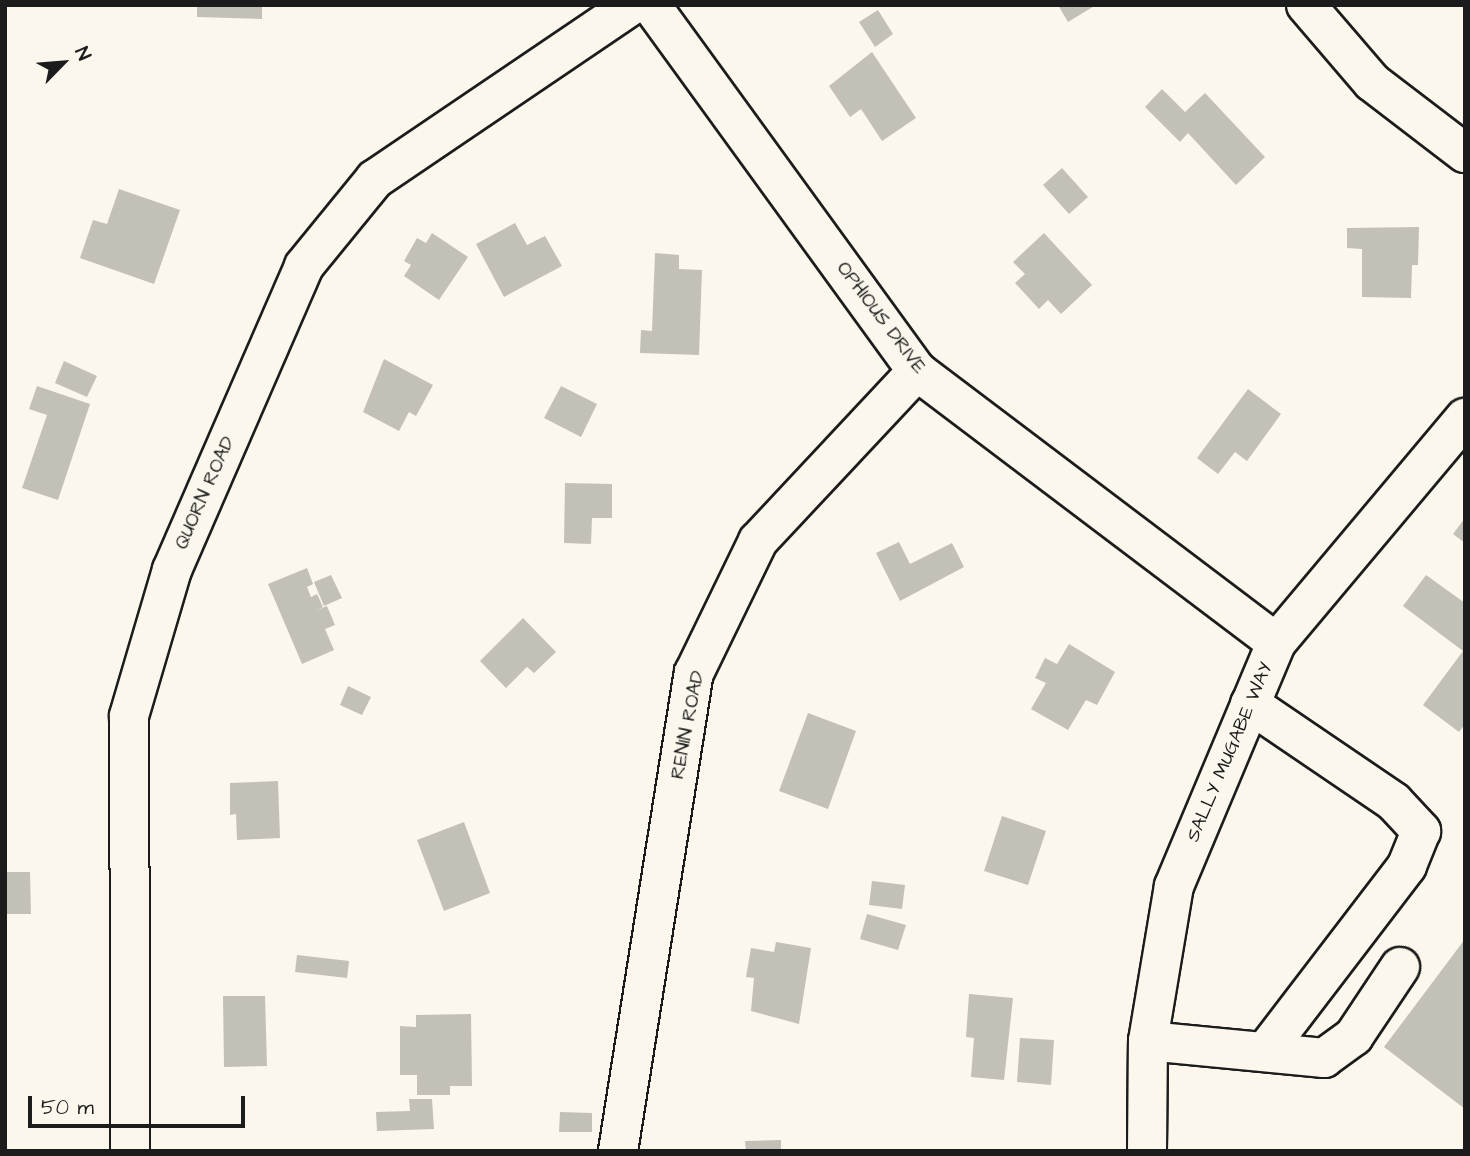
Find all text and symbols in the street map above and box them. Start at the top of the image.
north arrow [28,28,98,98]
text: N [68,43,97,65]
street label: OPHIOUS DRIVE [831,257,931,379]
street label: QUORN ROAD [170,433,240,553]
street label: SALLY MUGABE WAY [1182,659,1278,845]
street label: RENIN ROAD [666,669,710,781]
scale bar [32,1082,248,1126]
text: 50 m [41,1093,94,1122]

